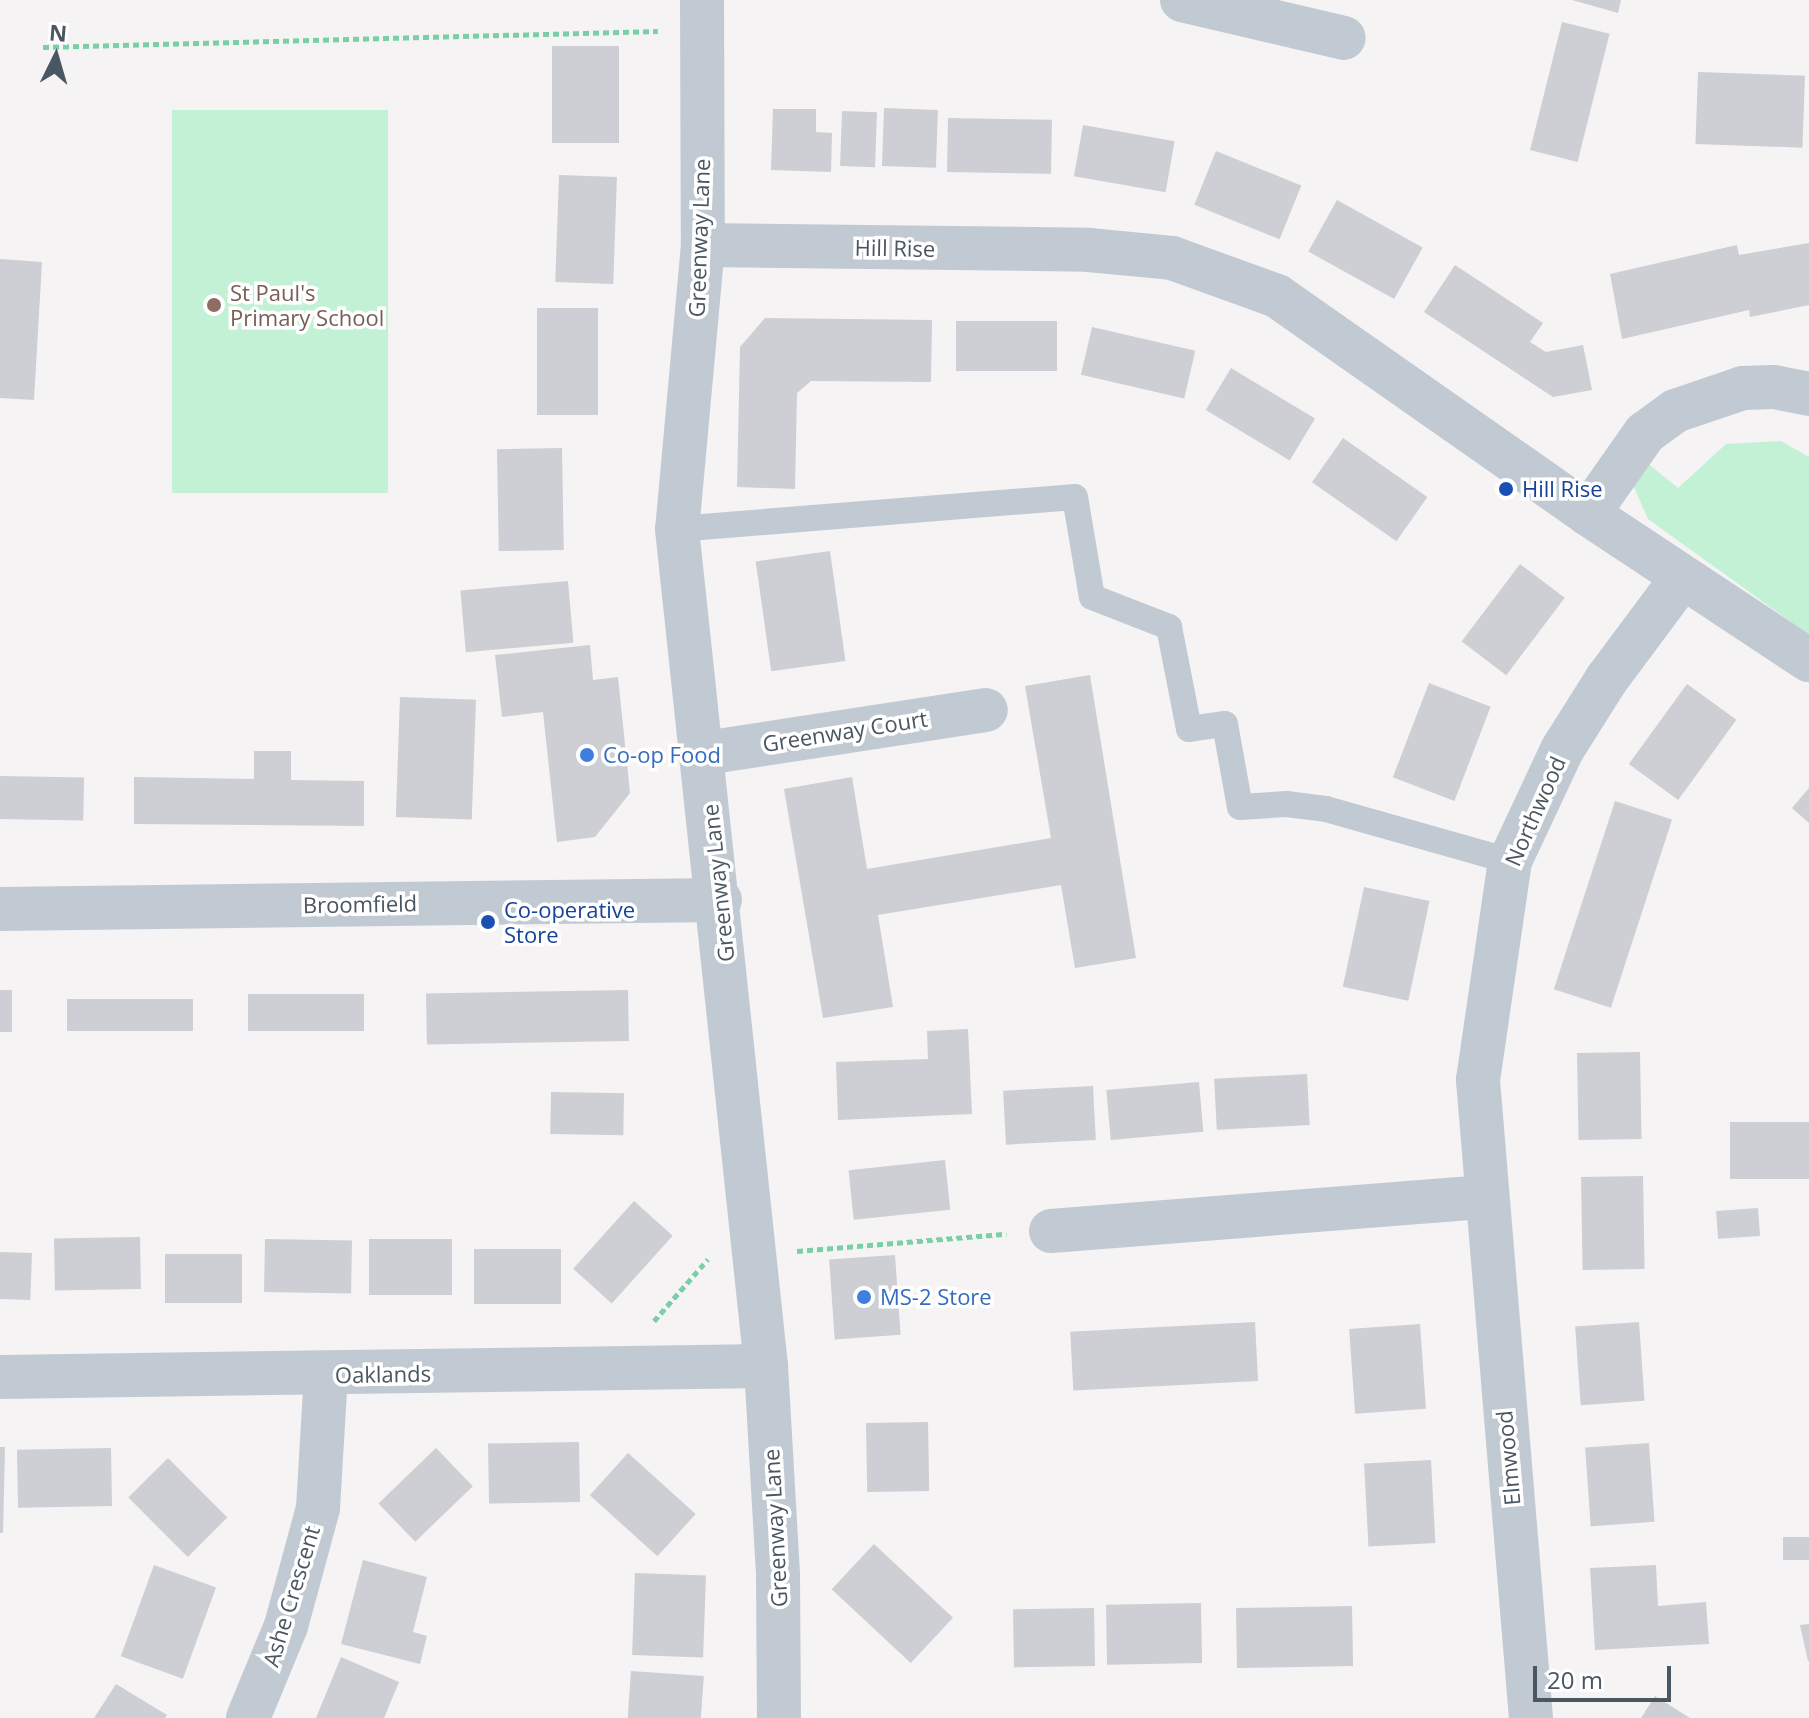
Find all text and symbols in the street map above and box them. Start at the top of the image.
north arrow [16,16,96,96]
text: N [48,16,68,48]
street label: Greenway Lane [683,158,715,318]
street label: Hill Rise [854,234,936,262]
place label: St Paul's Primary School [230,279,384,330]
marker: St Paul's Primary School [205,296,223,314]
place label: Hill Rise [1522,476,1603,502]
marker: Hill Rise [1497,480,1515,498]
street label: Greenway Court [761,705,929,757]
place label: Co-op Food [603,742,721,768]
marker: Co-op Food [578,746,596,764]
street label: Northwood [1499,752,1571,870]
street label: Greenway Lane [697,803,739,963]
street label: Broomfield [303,890,417,918]
place label: Co-operative Store [504,896,635,948]
marker: Co-operative Store [479,913,497,931]
place label: MS-2 Store [880,1284,992,1310]
marker: MS-2 Store [855,1288,873,1306]
street label: Oaklands [335,1360,431,1388]
street label: Elmwood [1491,1409,1525,1507]
street label: Greenway Lane [758,1448,792,1608]
street label: Ashe Crescent [257,1522,325,1670]
scale bar [1537,1650,1675,1700]
text: 20 m [1547,1663,1603,1696]

